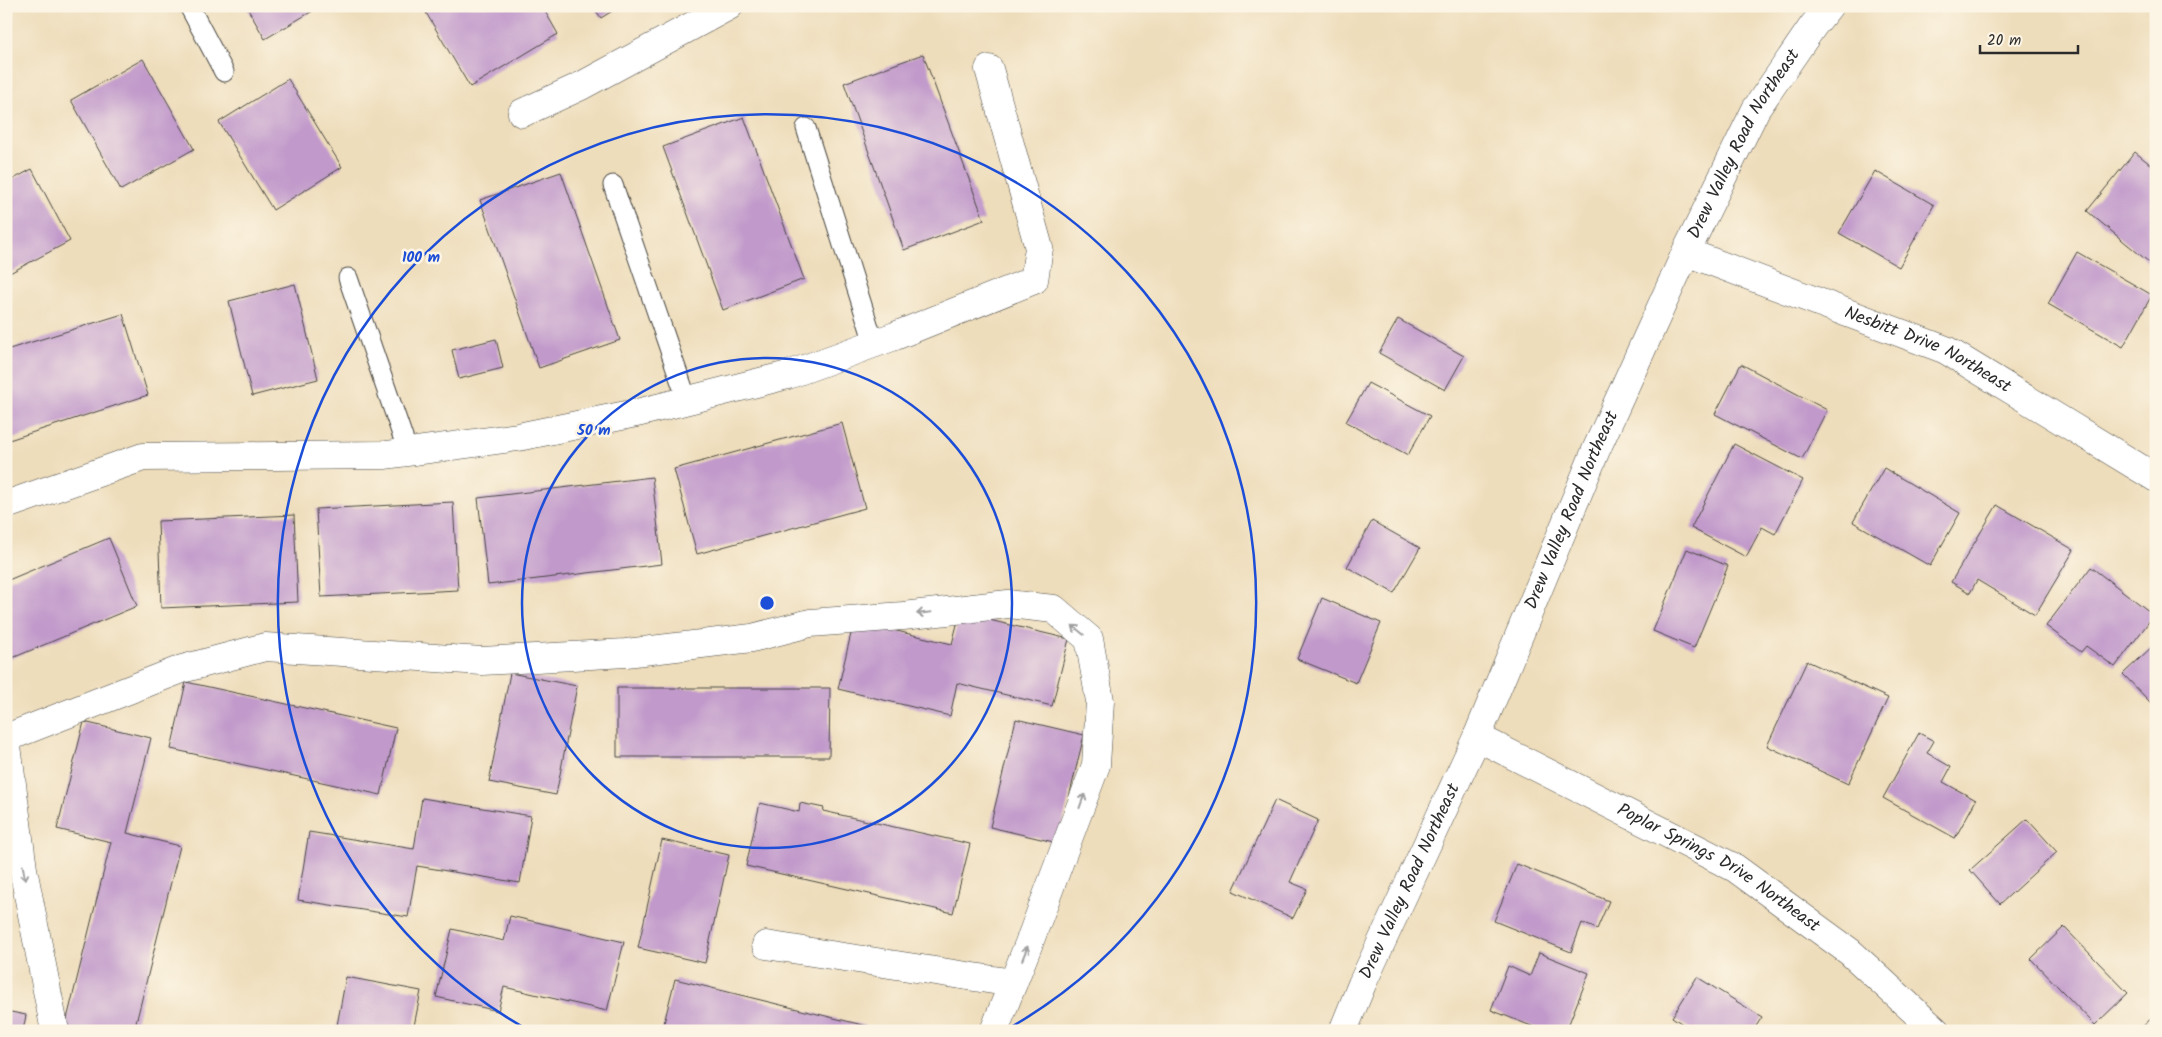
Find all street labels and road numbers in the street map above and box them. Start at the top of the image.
street label: Drew Valley Road Northeast [1680,42,1808,244]
street label: Nesbitt Drive Northeast [1840,298,2018,401]
street label: Drew Valley Road Northeast [1517,405,1627,614]
street label: Drew Valley Road Northeast [1352,778,1468,984]
street label: Poplar Springs Drive Northeast [1612,796,1827,941]

